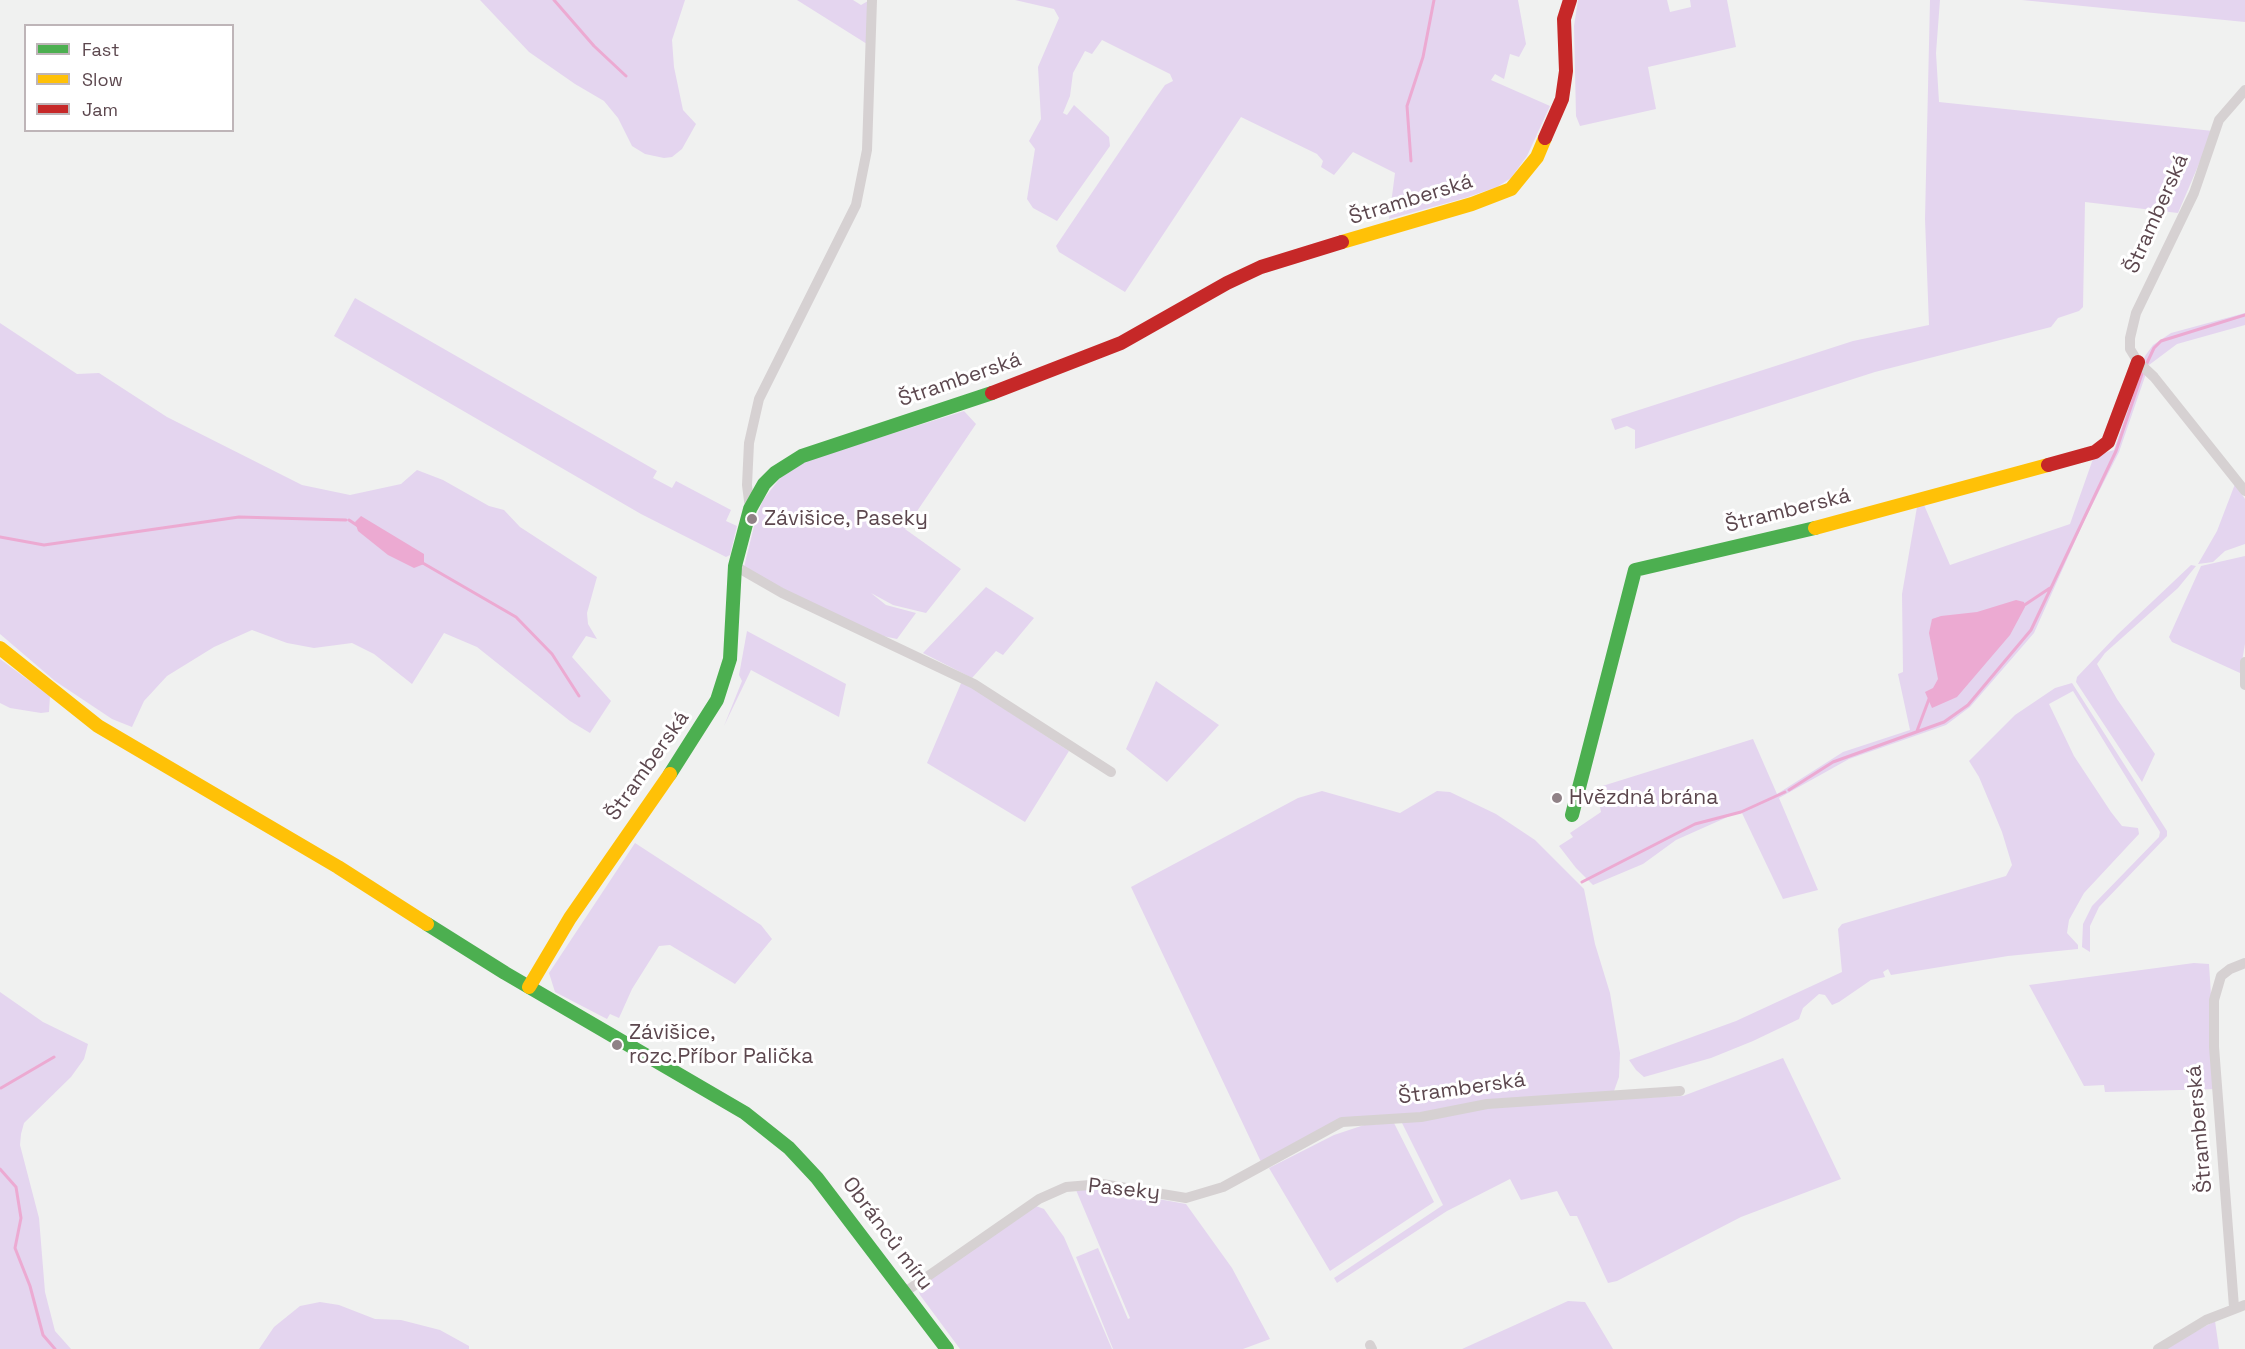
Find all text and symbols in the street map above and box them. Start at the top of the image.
legend [24,24,234,132]
text: Fast [82,38,119,61]
text: Slow [82,68,123,91]
text: Jam [82,98,118,121]
street label: Štramberská [2119,150,2195,278]
street label: Štramberská [1346,169,1476,231]
street label: Štramberská [895,347,1025,413]
street label: Štramberská [1723,483,1853,539]
place label: Závišice, Paseky [764,506,928,532]
marker: Závišice, Paseky [745,512,759,526]
street label: Štramberská [601,706,695,826]
place label: Hvězdná brána [1569,785,1718,811]
marker: Hvězdná brána [1550,791,1564,805]
place label: Závišice, rozc.Příbor Palička [629,1020,813,1070]
marker: Závišice, rozc.Příbor Palička [610,1038,624,1052]
street label: Štramberská [2182,1064,2218,1194]
street label: Štramberská [1397,1068,1527,1110]
street label: Obránců míru [836,1173,938,1295]
street label: Paseky [1087,1174,1161,1206]

